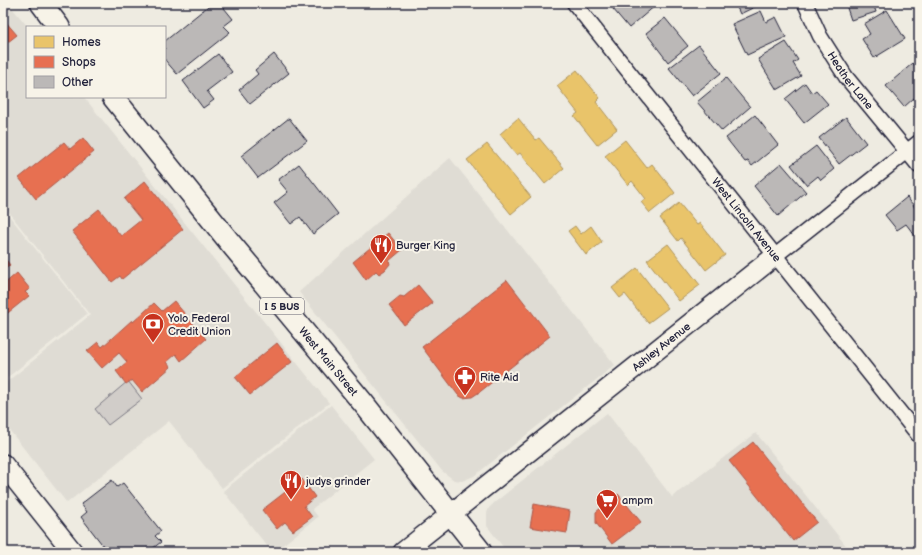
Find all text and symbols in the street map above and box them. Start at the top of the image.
legend [26,26,166,98]
text: Homes [62,35,101,50]
street label: Heather Lane [824,49,876,112]
text: Shops [62,55,96,70]
text: Other [62,75,94,90]
street label: West Lincoln Avenue [709,175,784,265]
restaurant icon: Burger King [368,232,394,265]
place label: Burger King [396,239,455,252]
road number: I 5 BUS [260,298,304,314]
bank icon: Yolo Federal Credit Union [140,311,166,344]
place label: Yolo Federal Credit Union [167,312,231,338]
street label: Ashley Avenue [630,319,694,374]
street label: West Main Street [296,325,361,399]
pharmacy icon: Rite Aid [452,364,478,397]
place label: Rite Aid [480,371,519,384]
restaurant icon: judys grinder [278,468,304,501]
place label: judys grinder [305,475,371,488]
supermarket icon: ampm [594,487,620,520]
place label: ampm [622,494,653,507]

